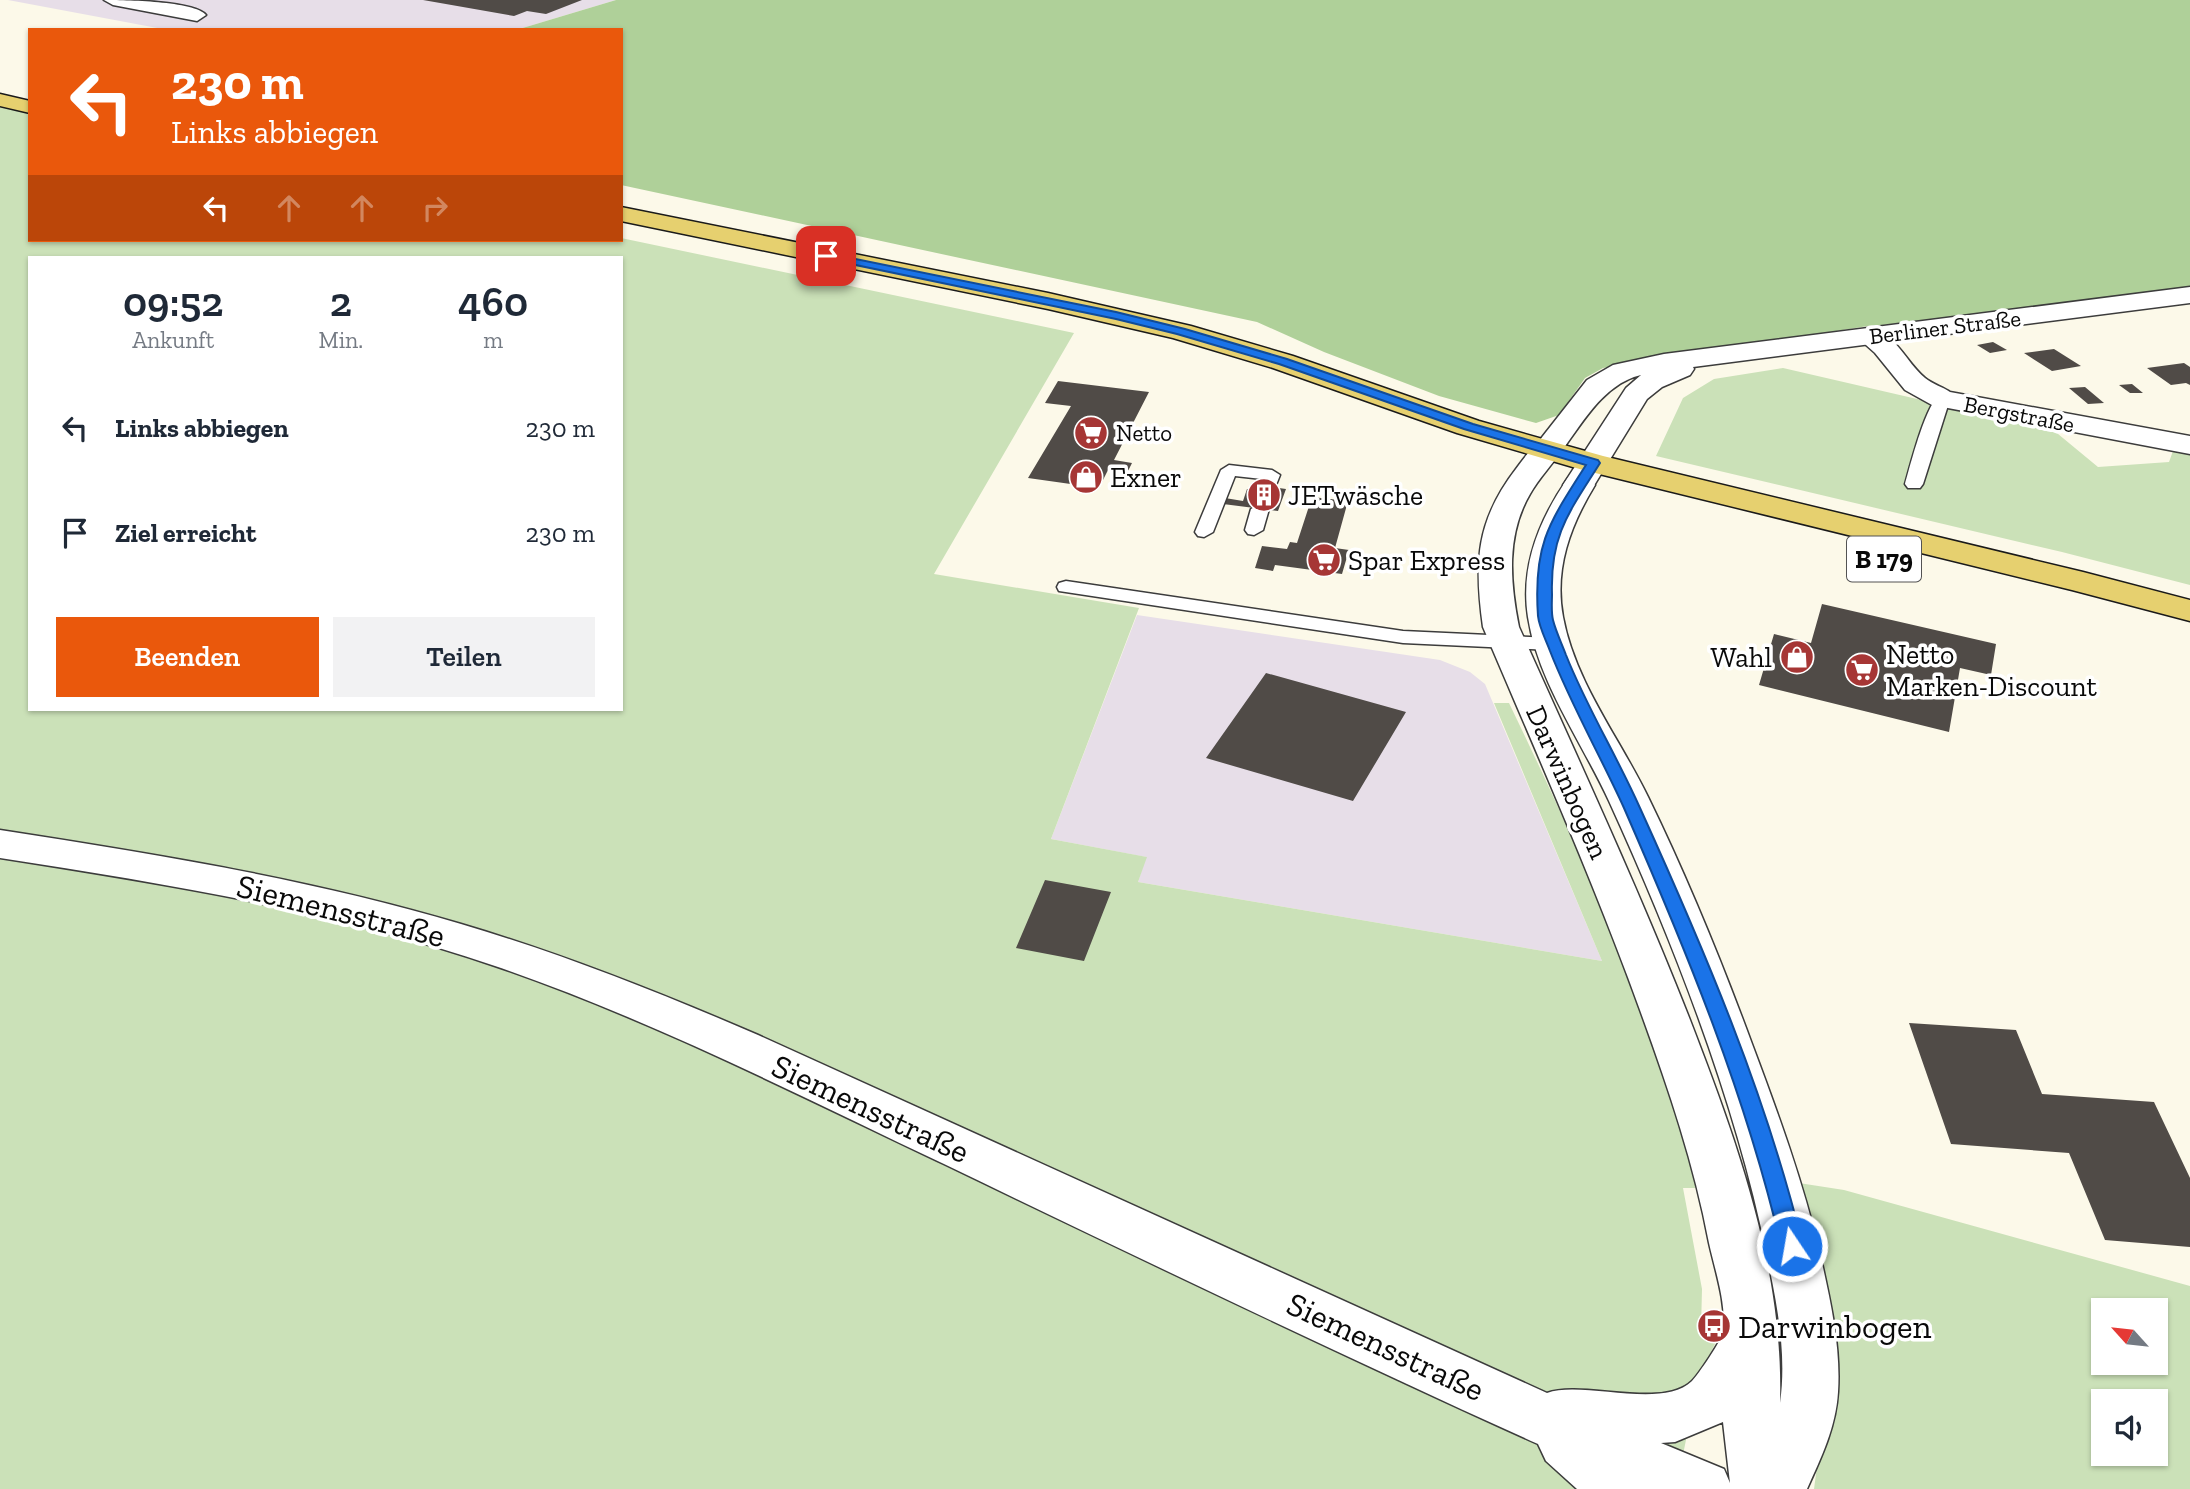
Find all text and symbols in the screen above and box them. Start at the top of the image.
text: 230 m [171,53,304,112]
icon: left [56,56,147,147]
text: Links abbiegen [171,113,378,151]
icon: left [197,189,235,227]
icon: ahead [270,189,308,227]
icon: ahead [343,189,381,227]
icon: right [416,189,454,227]
pin [796,226,856,286]
icon: arrive [807,237,845,275]
text: 09:52 [123,276,224,327]
text: 2 [330,276,352,327]
text: 460 [458,276,528,327]
street label: Berliner Straße [1868,304,2022,350]
text: Ankunft [132,326,214,354]
text: Min. [318,326,363,354]
text: m [483,326,503,354]
street label: Bergstraße [1961,390,2077,438]
icon: left [56,409,94,447]
text: Links abbiegen [115,412,289,444]
text: 230 m [526,412,595,444]
supermarket icon: Netto [1072,414,1110,452]
place label: Netto [1116,419,1172,447]
shop icon: Exner [1067,458,1105,496]
place label: Exner [1110,461,1182,494]
building icon: JETwäsche [1245,476,1283,514]
place label: JETwäsche [1288,479,1423,512]
icon: arrive [56,514,94,552]
text: Ziel erreicht [115,517,256,549]
text: 230 m [526,517,595,549]
road number: B 179 [1847,537,1921,582]
supermarket icon: Spar Express [1305,541,1343,579]
place label: Spar Express [1348,544,1505,577]
button: Beenden [56,617,319,697]
button: Teilen [333,617,595,697]
shop icon: Wahl [1778,638,1816,676]
place label: Netto Marken-Discount [1886,638,2097,703]
place label: Wahl [1710,641,1772,674]
supermarket icon: Netto Marken-Discount [1843,651,1881,689]
street label: Darwinbogen [1519,701,1616,864]
street label: Siemensstraße [233,866,449,955]
street label: Siemensstraße [766,1046,976,1171]
position arrow [1755,1209,1829,1283]
street label: Siemensstraße [1281,1284,1491,1409]
north arrow [2091,1298,2168,1376]
map controls [2091,1298,2168,1466]
bus stop icon: Darwinbogen [1695,1307,1733,1345]
place label: Darwinbogen [1738,1307,1931,1346]
button: sound [2091,1389,2168,1466]

